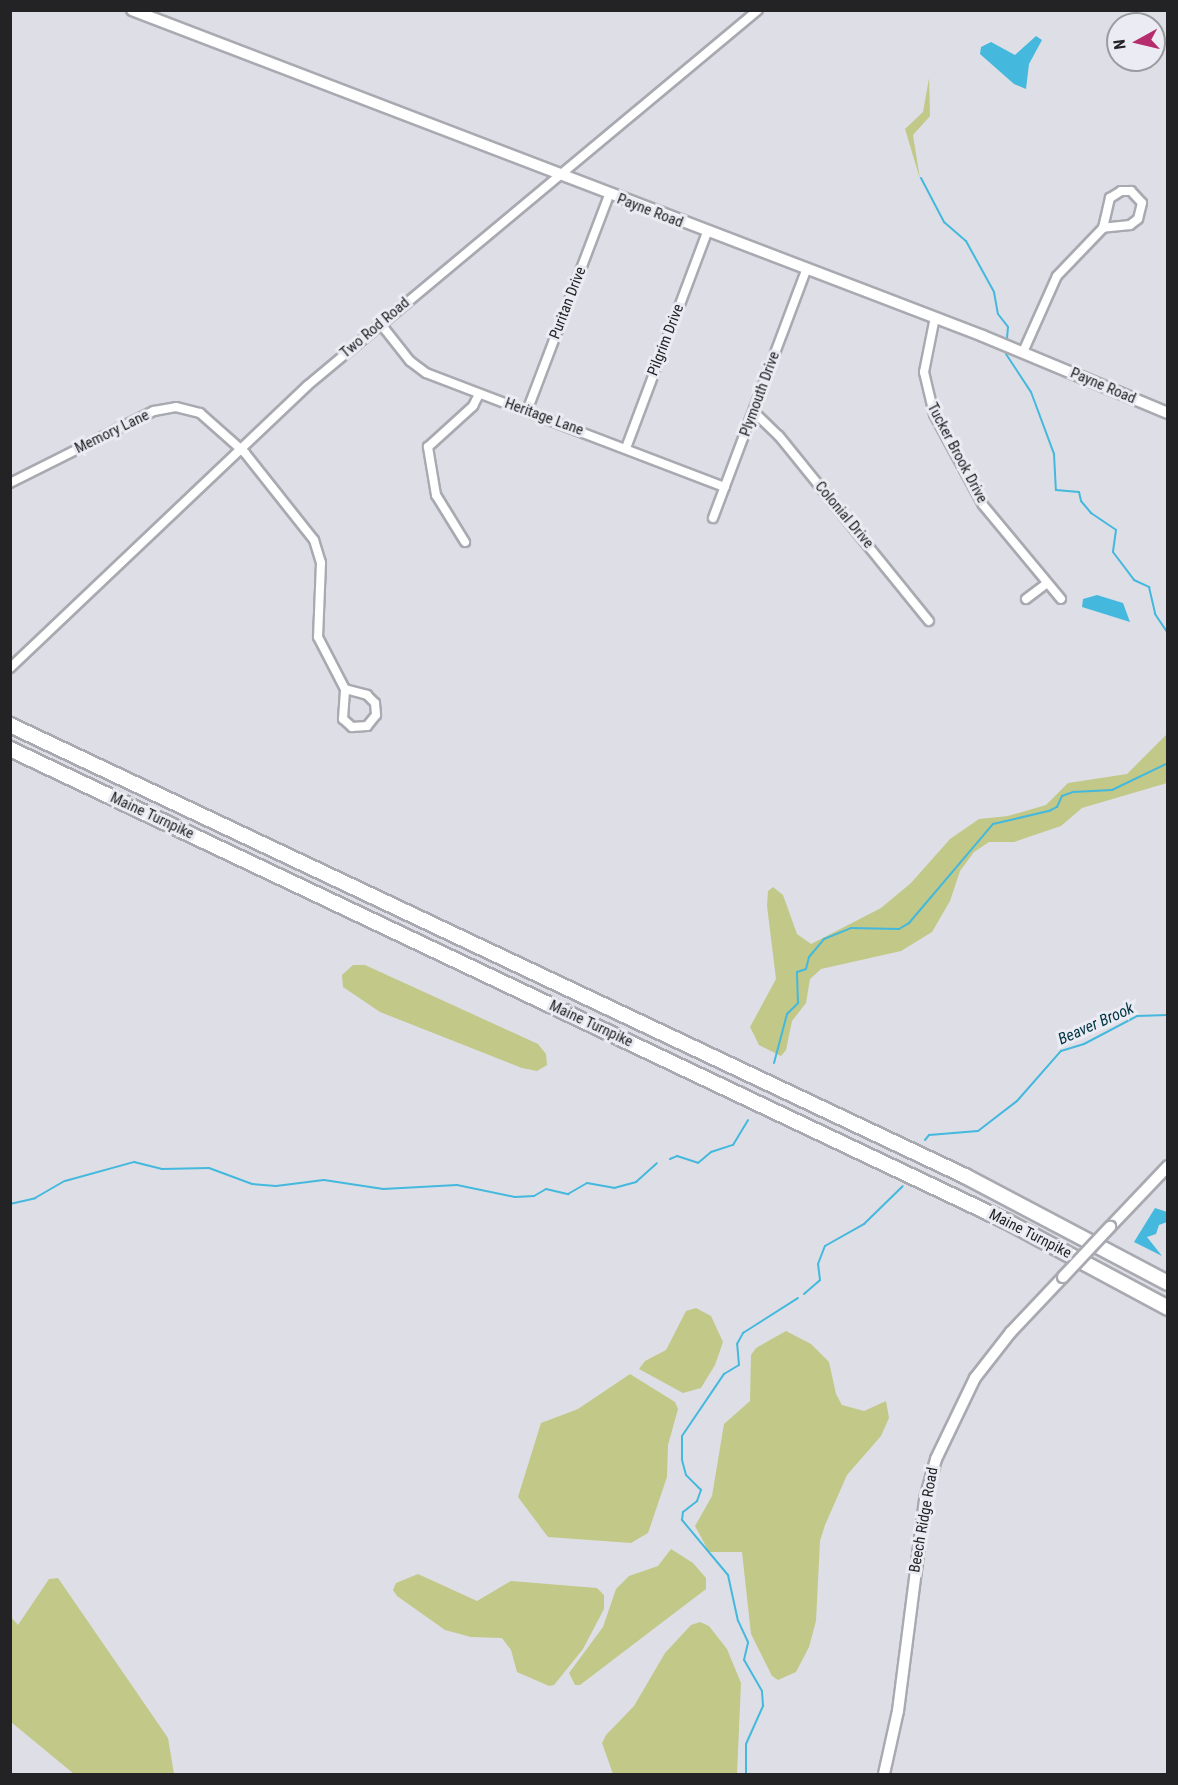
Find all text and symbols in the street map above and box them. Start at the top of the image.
north arrow [1106,12,1166,72]
text: N [1110,38,1130,50]
street label: Payne Road [614,190,686,232]
street label: Puritan Drive [546,264,590,342]
street label: Two Rod Road [337,294,413,362]
street label: Pilgrim Drive [644,302,688,378]
street label: Plymouth Drive [736,349,784,439]
street label: Payne Road [1068,364,1138,408]
street label: Heritage Lane [502,394,586,440]
street label: Tucker Brook Drive [923,400,991,506]
street label: Memory Lane [72,406,152,458]
street label: Colonial Drive [811,478,877,552]
street label: Maine Turnpike [107,789,197,843]
street label: Maine Turnpike [546,997,636,1051]
water label: Beaver Brook [1055,999,1137,1049]
street label: Maine Turnpike [986,1205,1074,1263]
street label: Beech Ridge Road [906,1466,942,1574]

